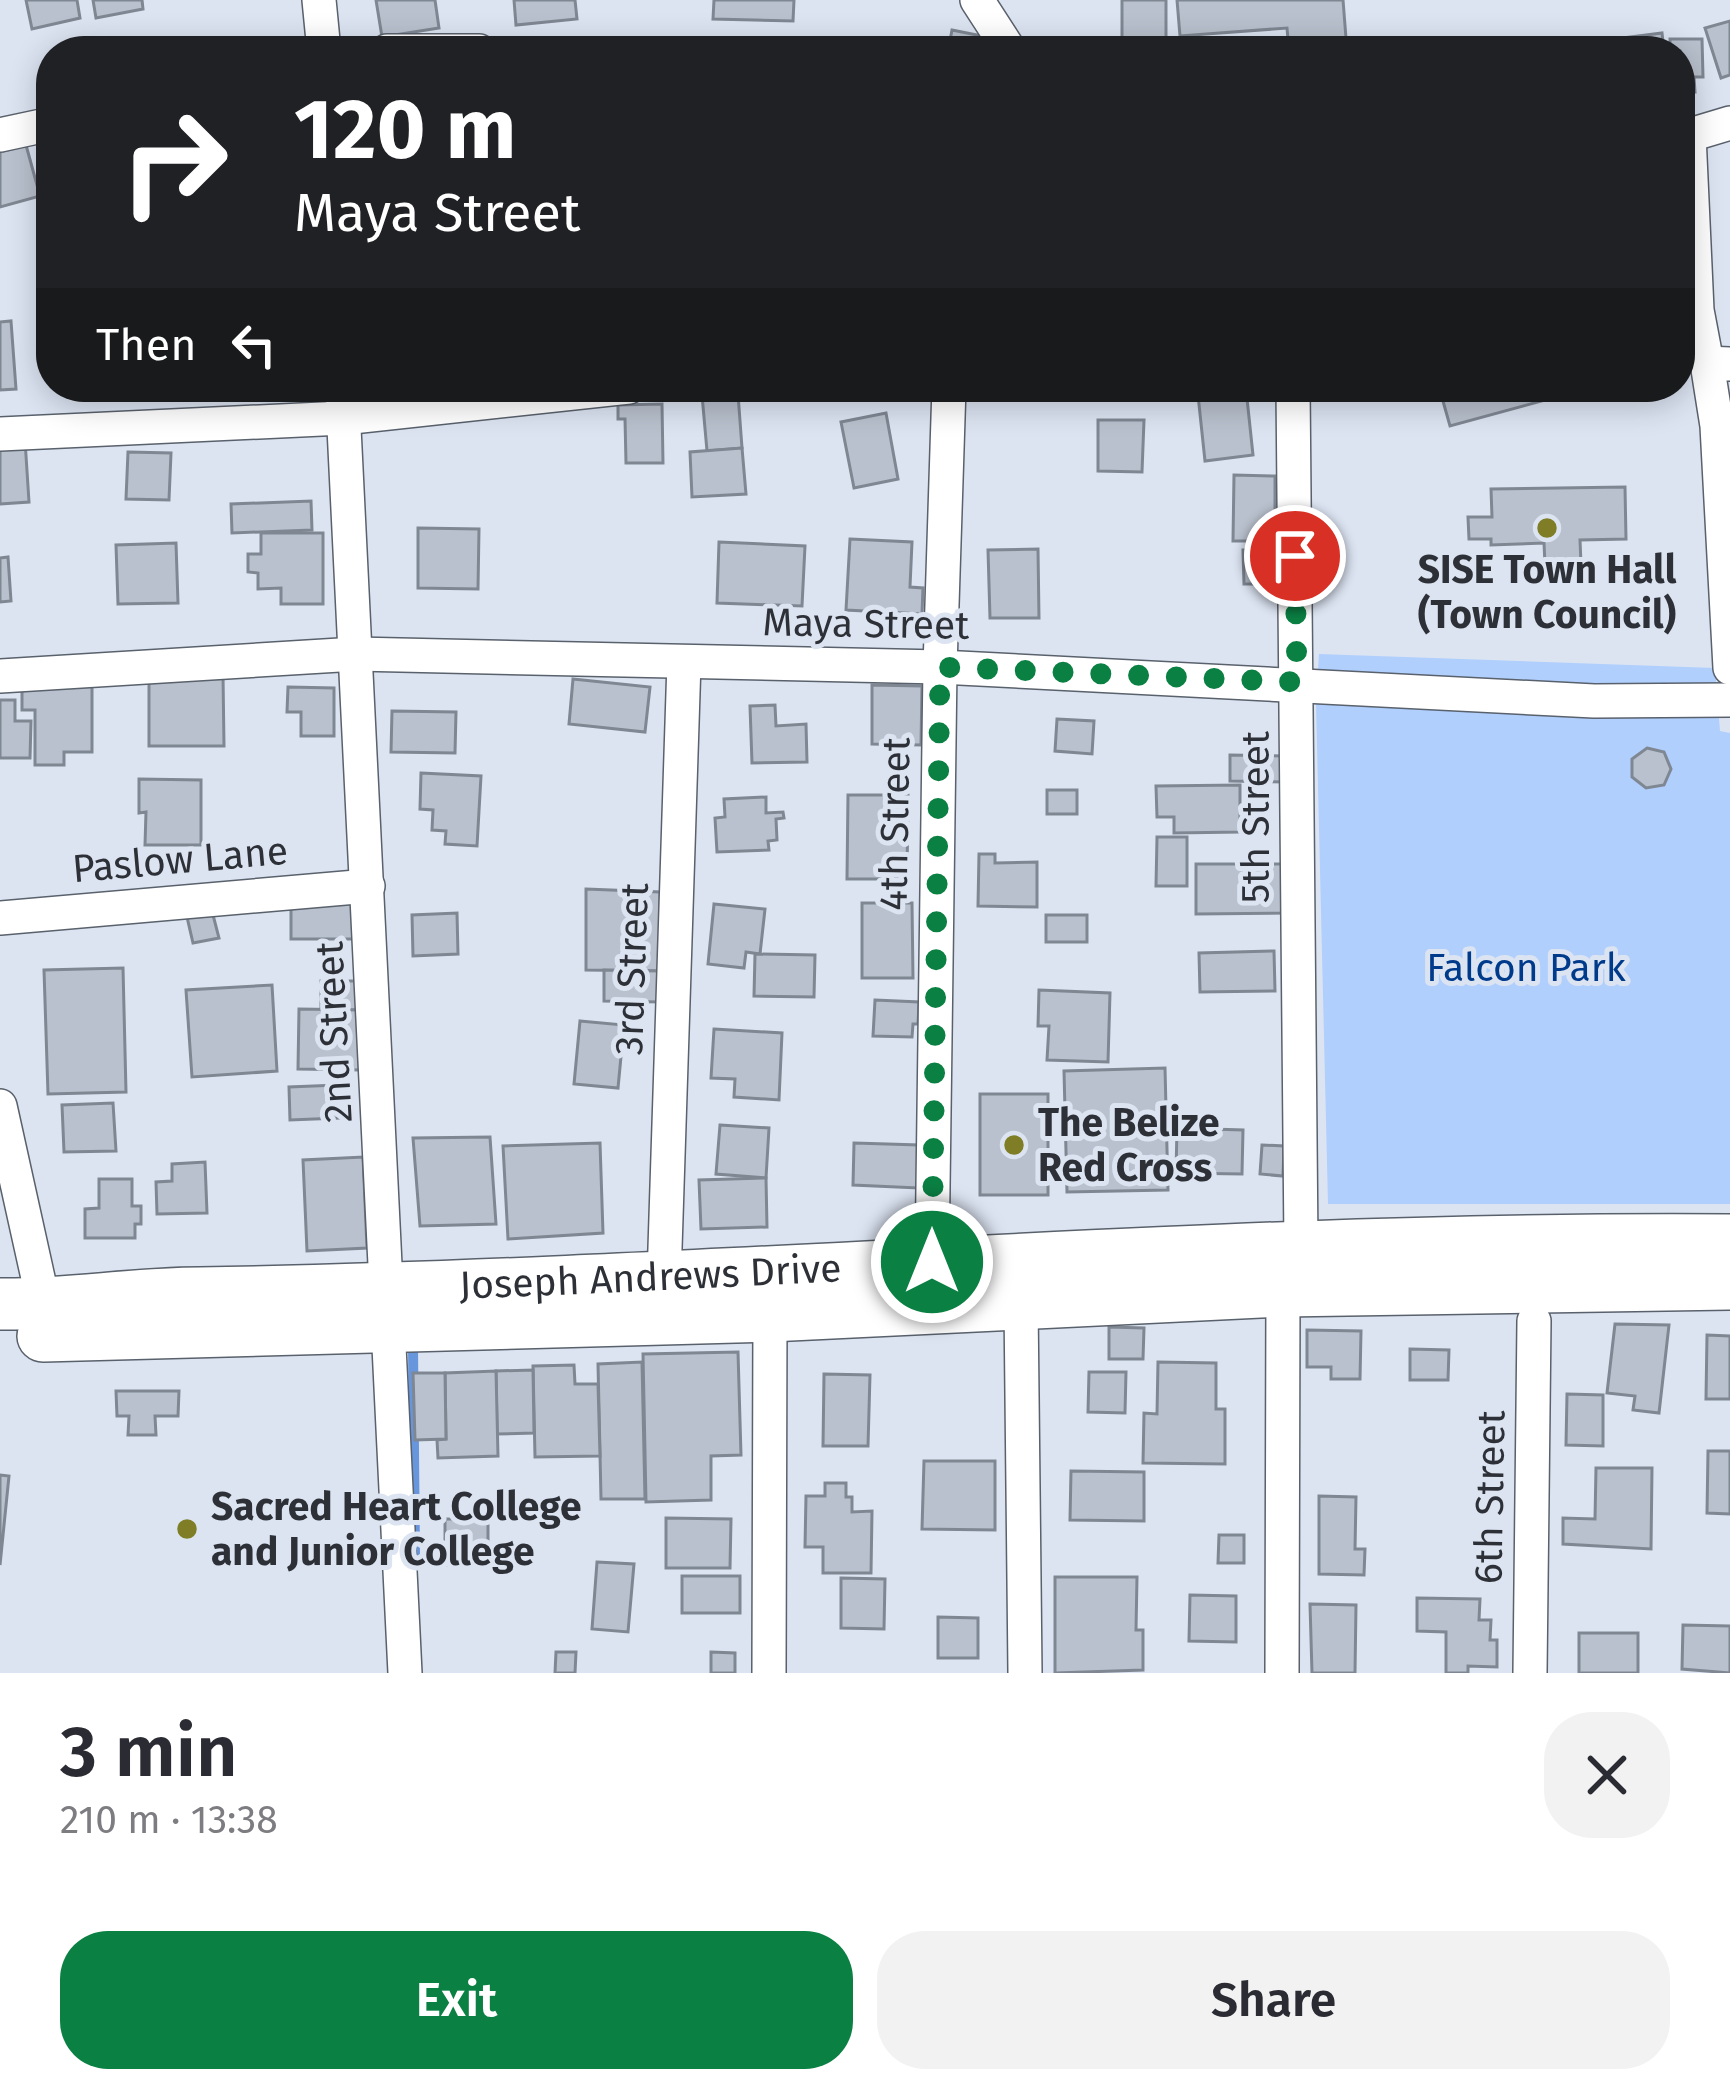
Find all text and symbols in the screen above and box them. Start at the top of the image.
text: 120 m [294,79,516,180]
icon: right [96,84,252,240]
text: Maya Street [294,181,580,245]
icon: left [221,312,287,378]
text: Then [96,318,197,372]
pin [1244,505,1346,607]
marker: SISE Town Hall (Town Council) [1534,515,1560,541]
icon: arrive [1262,523,1328,589]
place label: SISE Town Hall (Town Council) [1418,547,1677,638]
street label: Maya Street [762,599,971,649]
street label: 5th Street [1233,730,1279,903]
street label: 4th Street [870,736,920,911]
street label: Paslow Lane [70,828,290,892]
street label: 3rd Street [606,881,658,1056]
street label: 2nd Street [306,939,362,1124]
park label: Falcon Park [1426,945,1626,991]
place label: The Belize Red Cross [1038,1100,1220,1191]
marker: The Belize Red Cross [1001,1132,1027,1158]
position arrow [869,1199,995,1325]
street label: Joseph Andrews Drive [459,1245,842,1309]
street label: 6th Street [1465,1409,1515,1584]
place label: Sacred Heart College and Junior College [211,1484,582,1575]
marker: Sacred Heart College and Junior College [174,1516,200,1542]
text: 3 min [60,1709,238,1795]
button: close [1544,1712,1670,1838]
text: 210 m · 13:38 [60,1797,278,1843]
button: Exit [60,1931,853,2069]
button: Share [877,1931,1670,2069]

